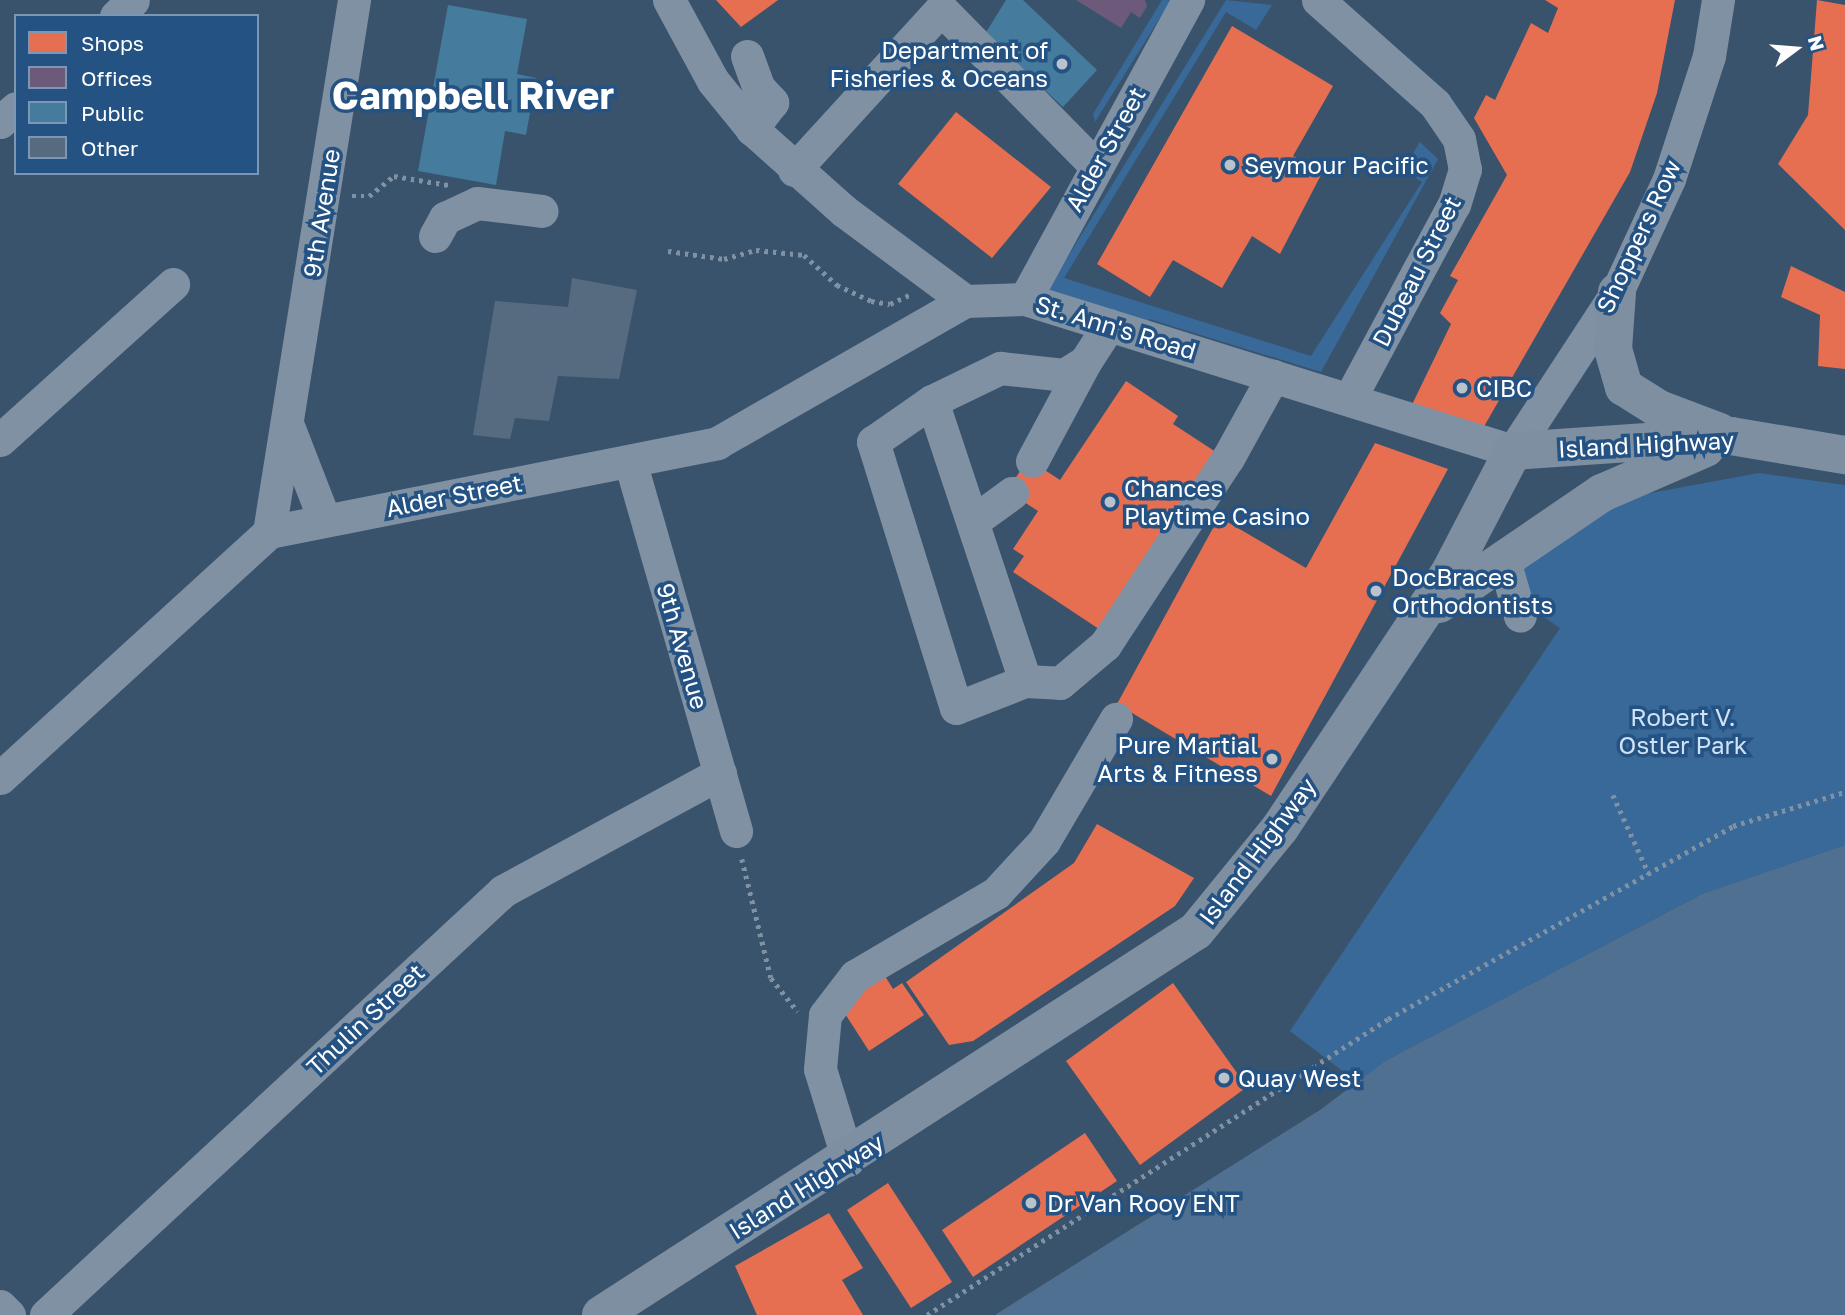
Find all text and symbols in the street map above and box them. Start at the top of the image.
legend [14,14,259,175]
north arrow [1761,14,1831,84]
text: Shops [81,30,144,56]
text: N [1804,33,1830,53]
place label: Department of Fisheries & Oceans [830,36,1048,92]
marker: Department of Fisheries & Oceans [1054,56,1070,72]
text: Offices [81,65,152,91]
district label: Campbell River [332,72,614,118]
street label: Alder Street [1059,82,1151,216]
text: Public [81,100,144,126]
text: Other [81,135,138,161]
street label: 9th Avenue [297,147,345,279]
place label: Seymour Pacific [1244,151,1429,179]
street label: Shoppers Row [1590,155,1686,317]
marker: Seymour Pacific [1222,157,1238,173]
street label: Dubeau Street [1366,191,1466,351]
street label: St. Ann's Road [1032,289,1200,365]
place label: CIBC [1476,374,1532,402]
marker: CIBC [1454,380,1470,396]
street label: Island Highway [1557,425,1735,463]
street label: Alder Street [383,468,525,522]
place label: Chances Playtime Casino [1124,474,1310,530]
marker: Chances Playtime Casino [1102,494,1118,510]
place label: DocBraces Orthodontists [1392,563,1553,619]
street label: 9th Avenue [651,580,715,712]
marker: DocBraces Orthodontists [1366,581,1386,601]
park label: Robert V. Ostler Park [1619,703,1747,759]
place label: Pure Martial Arts & Fitness [1097,731,1258,787]
marker: Pure Martial Arts & Fitness [1264,751,1280,767]
street label: Island Highway [1192,772,1322,930]
street label: Thulin Street [300,957,430,1081]
place label: Quay West [1238,1064,1361,1092]
marker: Quay West [1216,1070,1232,1086]
street label: Island Highway [724,1127,888,1245]
place label: Dr Van Rooy ENT [1047,1189,1240,1217]
marker: Dr Van Rooy ENT [1021,1193,1041,1213]

